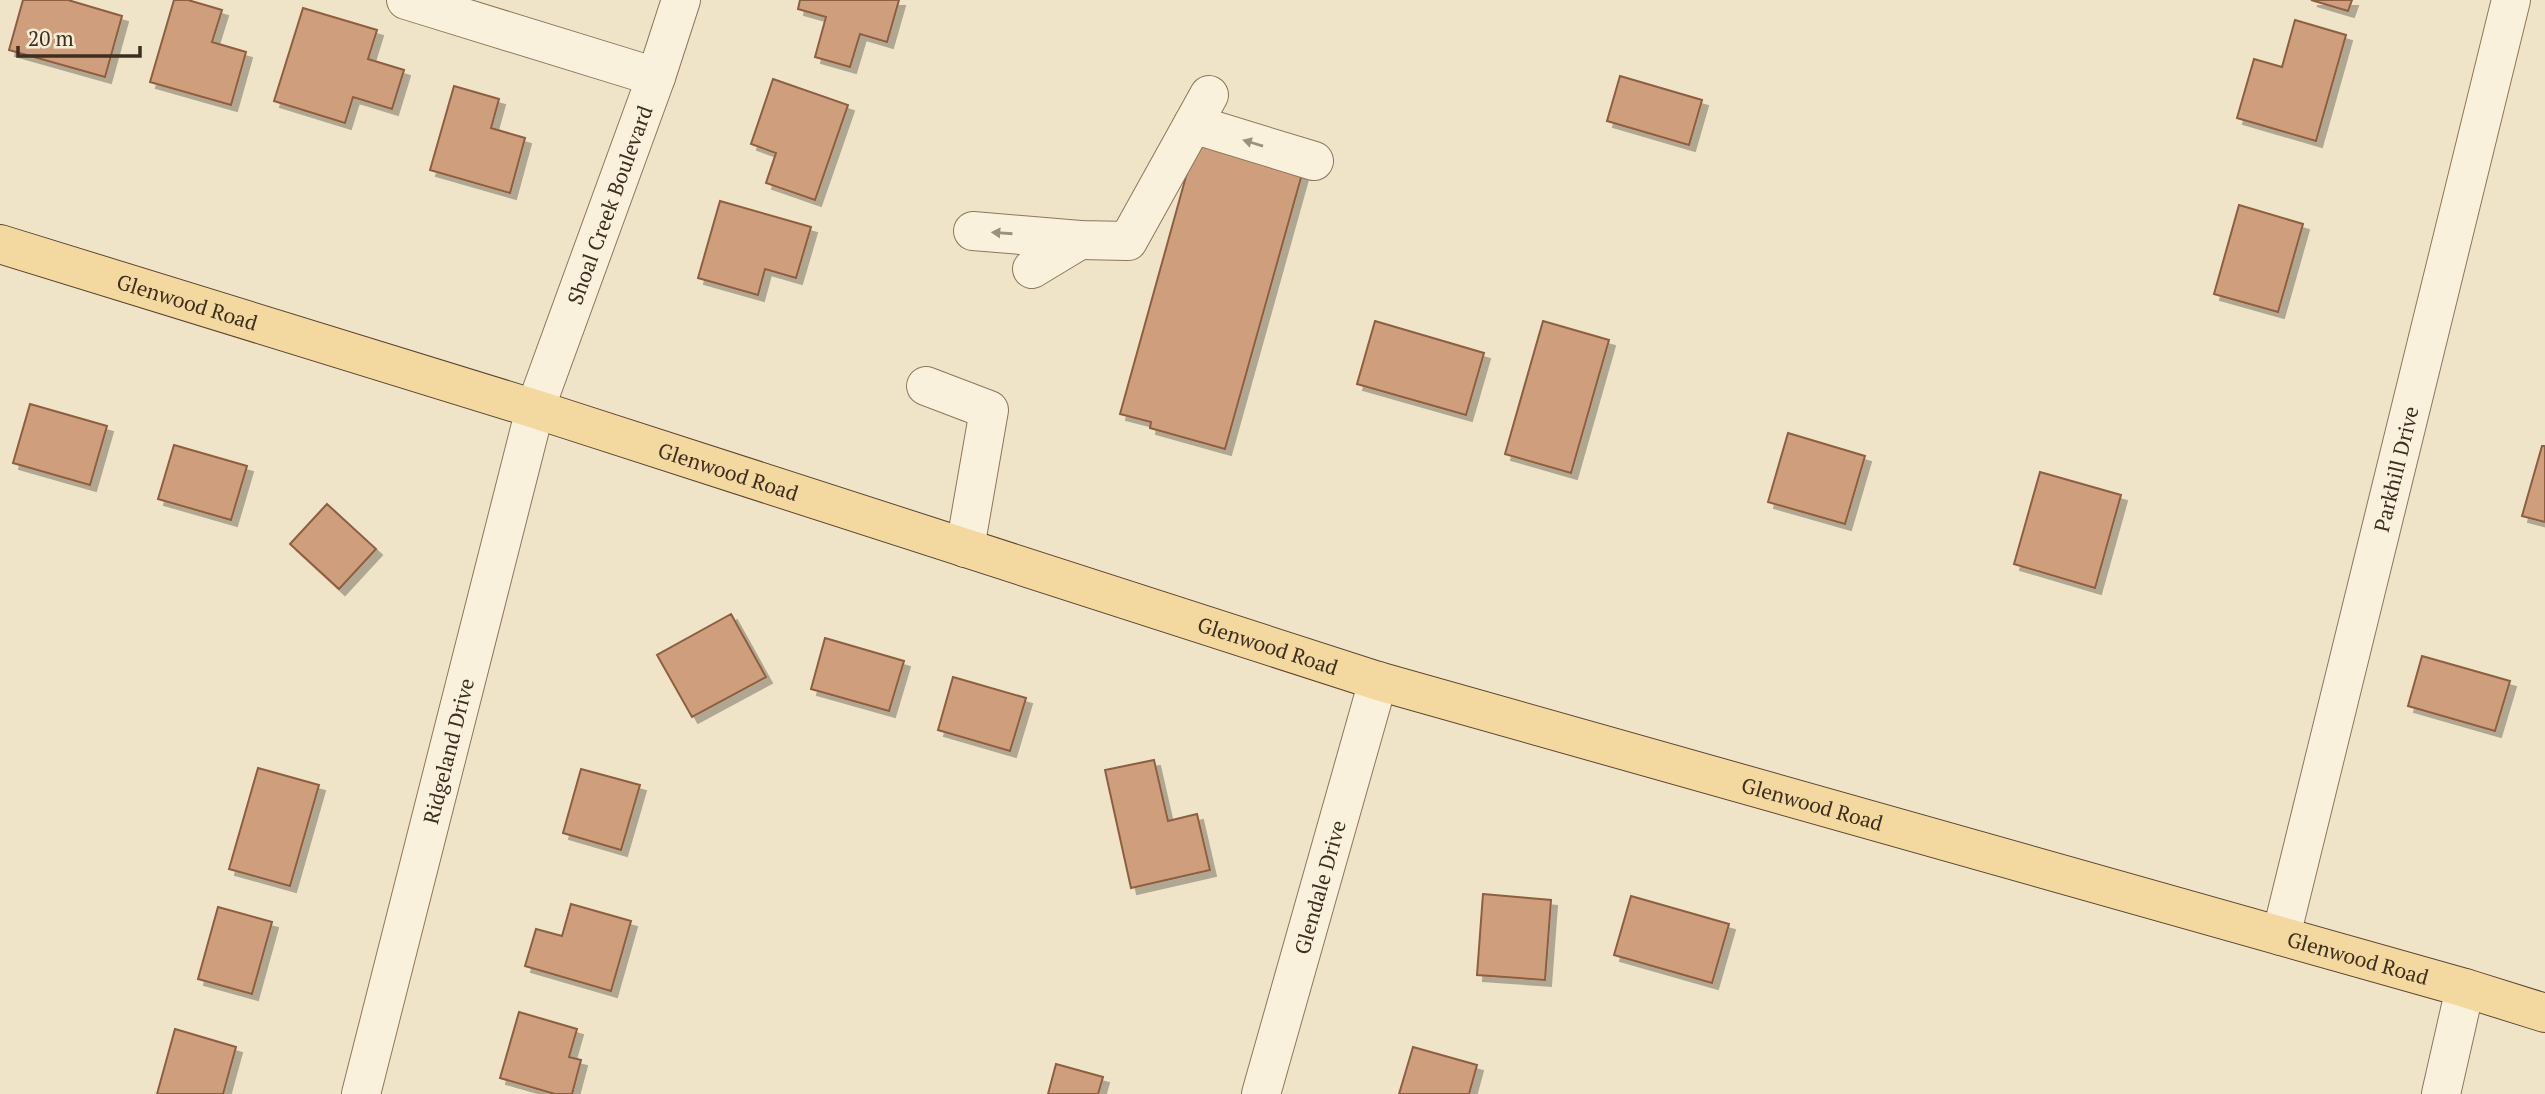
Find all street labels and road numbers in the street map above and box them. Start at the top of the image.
street label: Shoal Creek Boulevard [560,101,659,308]
street label: Glenwood Road [114,267,261,337]
street label: Parkhill Drive [2367,403,2425,535]
street label: Glenwood Road [655,436,802,507]
street label: Glenwood Road [1194,610,1342,681]
street label: Ridgeland Drive [416,675,480,827]
street label: Glenwood Road [1738,770,1887,837]
street label: Glendale Drive [1287,817,1352,957]
street label: Glenwood Road [2284,924,2432,991]

